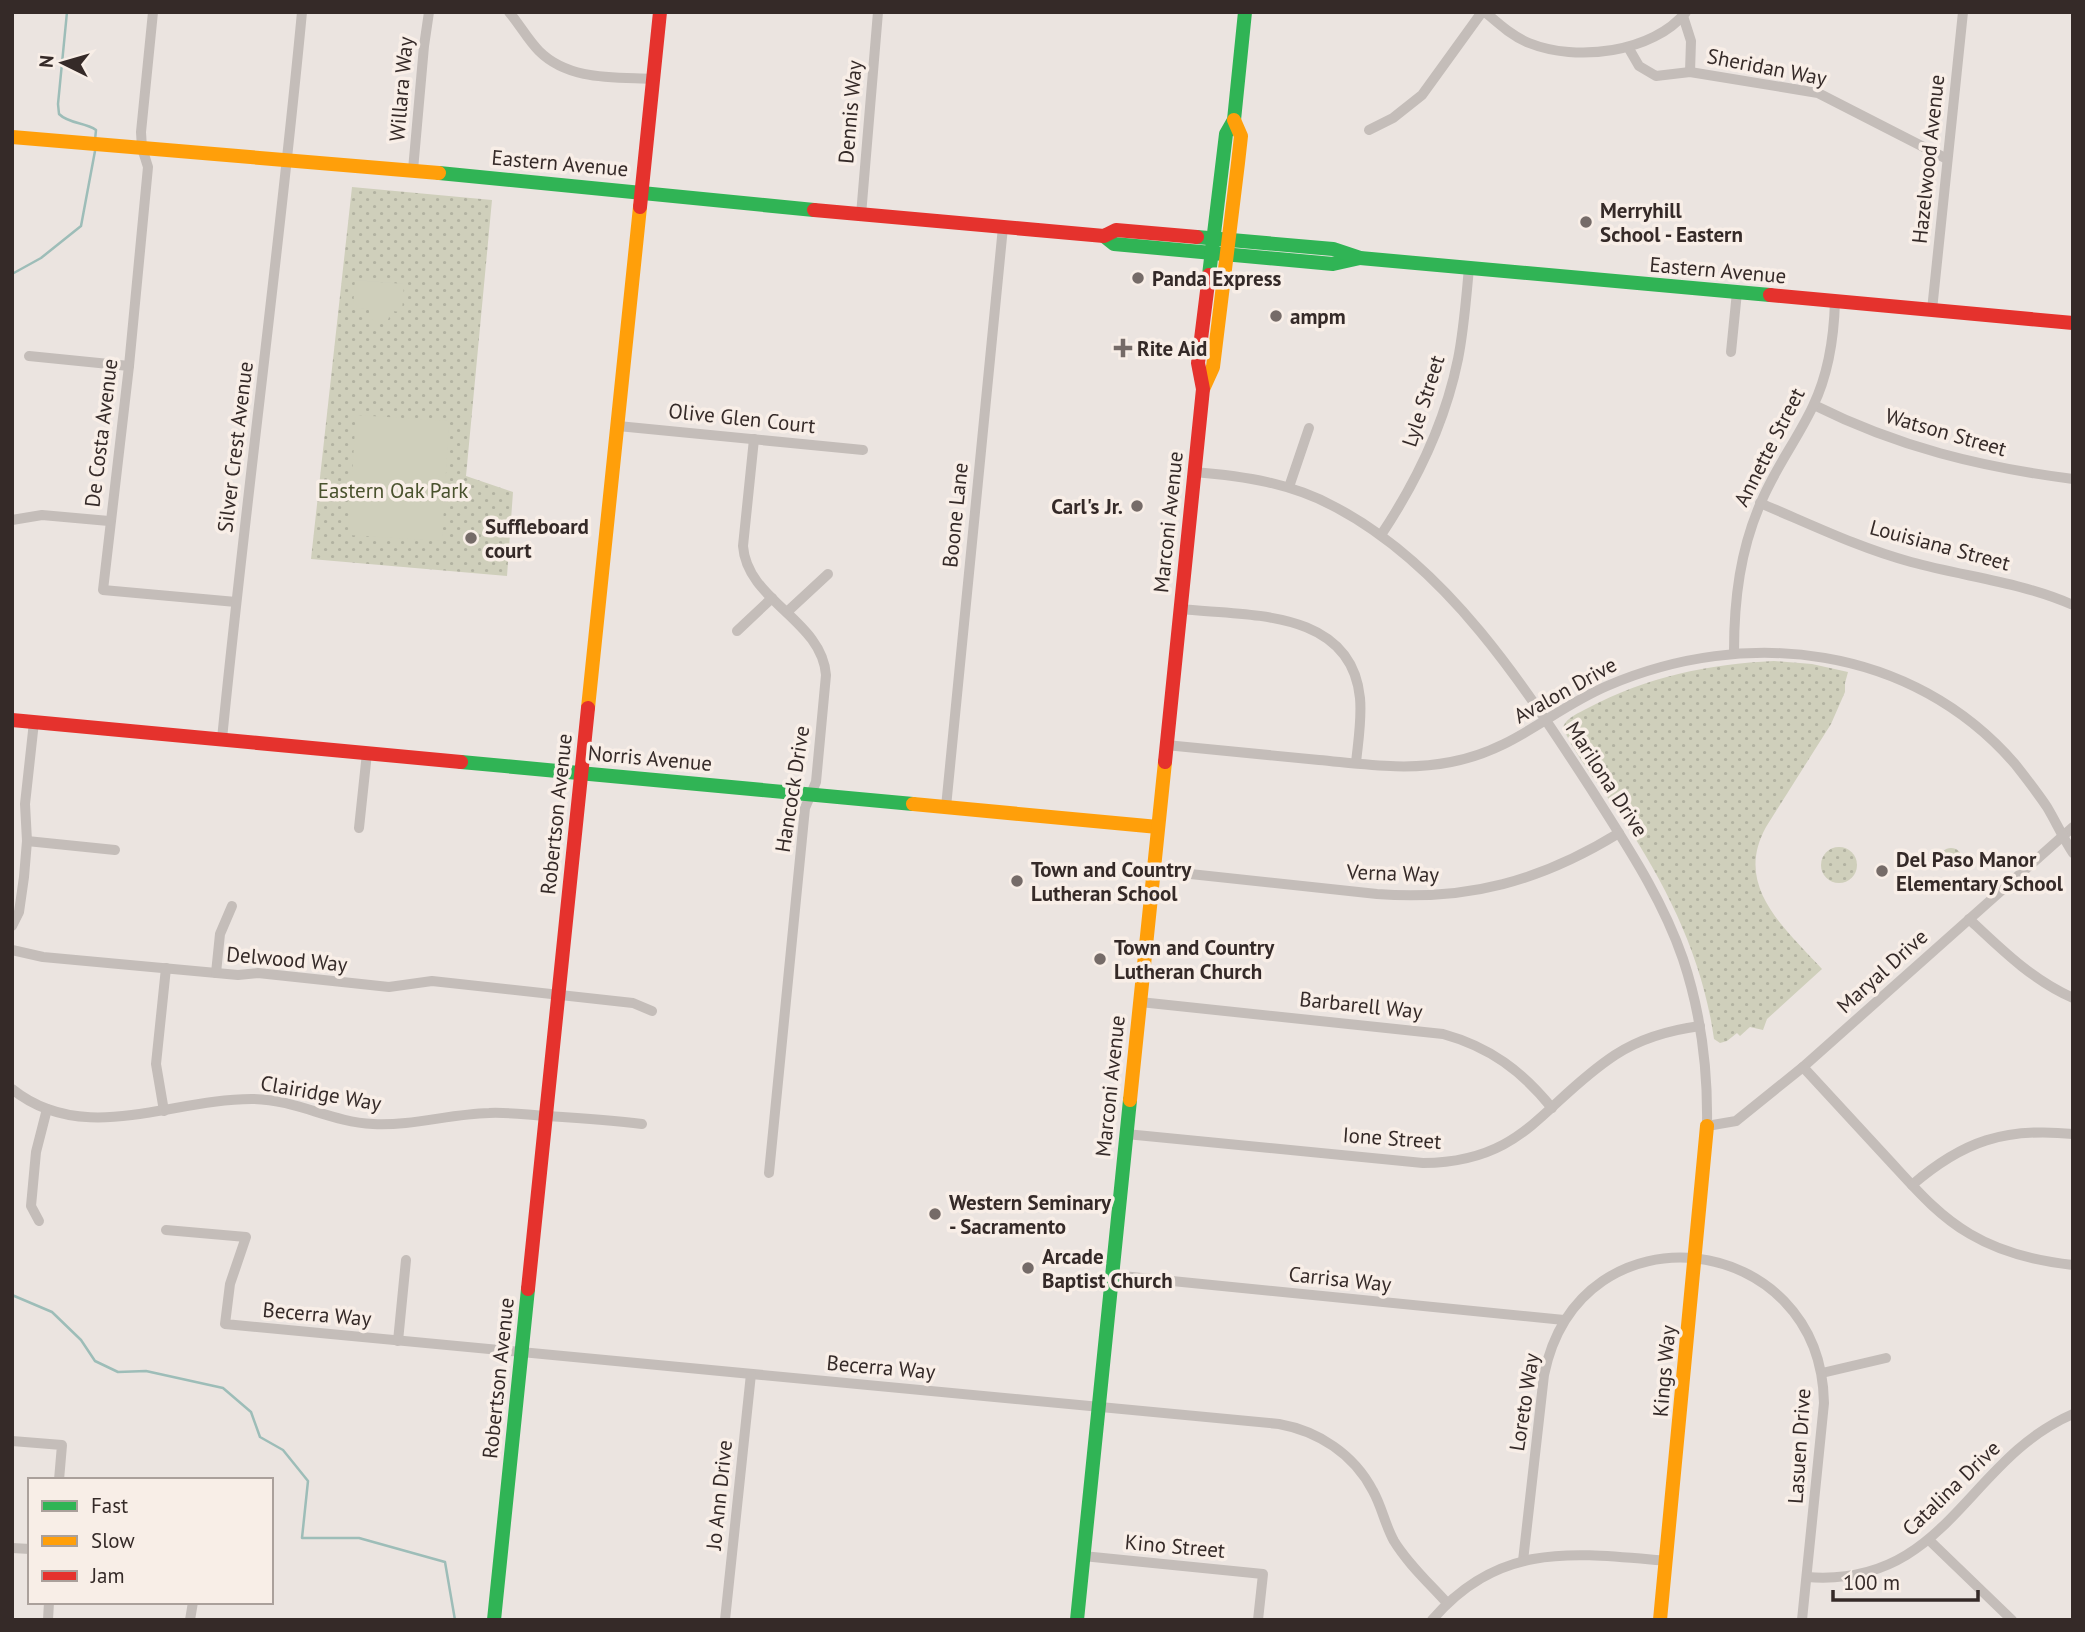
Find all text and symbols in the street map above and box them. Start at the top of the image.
north arrow [28,28,98,98]
street label: Willara Way [383,35,419,143]
street label: Sheridan Way [1705,42,1829,92]
text: N [34,54,59,69]
street label: Dennis Way [832,59,868,165]
street label: Hazelwood Avenue [1906,73,1950,245]
street label: Eastern Avenue [490,144,630,182]
place label: Merryhill School - Eastern [1600,197,1743,248]
marker: Merryhill School - Eastern [1578,214,1594,230]
street label: Eastern Avenue [1648,251,1788,289]
place label: Panda Express [1152,265,1282,292]
marker: Panda Express [1130,270,1146,286]
place label: ampm [1290,303,1346,330]
marker: ampm [1268,308,1284,324]
place label: Rite Aid [1137,335,1207,362]
marker: Rite Aid [1115,340,1131,356]
street label: Lyle Street [1396,352,1450,450]
street label: De Costa Avenue [78,357,124,509]
street label: Silver Crest Avenue [211,360,259,534]
street label: Annette Street [1727,383,1811,511]
street label: Olive Glen Court [667,397,817,439]
street label: Watson Street [1882,402,2010,462]
street label: Marconi Avenue [1147,450,1189,594]
street label: Boone Lane [936,461,974,569]
park label: Eastern Oak Park [318,477,468,504]
place label: Carl's Jr. [1051,493,1123,520]
marker: Carl's Jr. [1129,498,1145,514]
place label: Suffleboard court [485,513,589,564]
street label: Louisiana Street [1867,513,2013,577]
marker: Suffleboard court [463,530,479,546]
street label: Avalon Drive [1509,651,1621,729]
street label: Marilona Drive [1560,716,1654,842]
street label: Hancock Drive [769,724,815,854]
street label: Robertson Avenue [534,732,578,896]
street label: Norris Avenue [587,739,713,777]
place label: Del Paso Manor Elementary School [1896,846,2064,897]
place label: Town and Country Lutheran School [1031,856,1192,907]
street label: Verna Way [1345,858,1440,888]
marker: Del Paso Manor Elementary School [1874,863,1890,879]
marker: Town and Country Lutheran School [1009,873,1025,889]
street label: Maryal Drive [1831,923,1933,1019]
place label: Town and Country Lutheran Church [1114,934,1275,985]
street label: Delwood Way [225,940,349,978]
marker: Town and Country Lutheran Church [1092,951,1108,967]
street label: Barbarell Way [1298,985,1424,1025]
street label: Marconi Avenue [1089,1014,1131,1158]
street label: Clairidge Way [259,1069,384,1117]
street label: Ione Street [1342,1121,1442,1155]
place label: Western Seminary - Sacramento [949,1189,1112,1240]
marker: Western Seminary - Sacramento [927,1206,943,1222]
place label: Arcade Baptist Church [1042,1243,1173,1294]
marker: Arcade Baptist Church [1020,1260,1036,1276]
street label: Carrisa Way [1287,1260,1393,1298]
street label: Becerra Way [262,1296,373,1332]
street label: Robertson Avenue [476,1296,520,1460]
street label: Kings Way [1647,1324,1681,1418]
street label: Becerra Way [826,1349,937,1385]
street label: Loreto Way [1503,1351,1545,1453]
street label: Lasuen Drive [1781,1387,1817,1505]
street label: Catalina Drive [1896,1435,2006,1541]
street label: Jo Ann Drive [700,1439,738,1552]
legend [28,1478,273,1604]
text: Fast [91,1492,128,1519]
text: Slow [91,1527,135,1554]
street label: Kino Street [1124,1528,1226,1564]
scale bar [1833,1558,1978,1602]
text: Jam [90,1562,125,1589]
text: 100 m [1843,1569,1900,1596]

